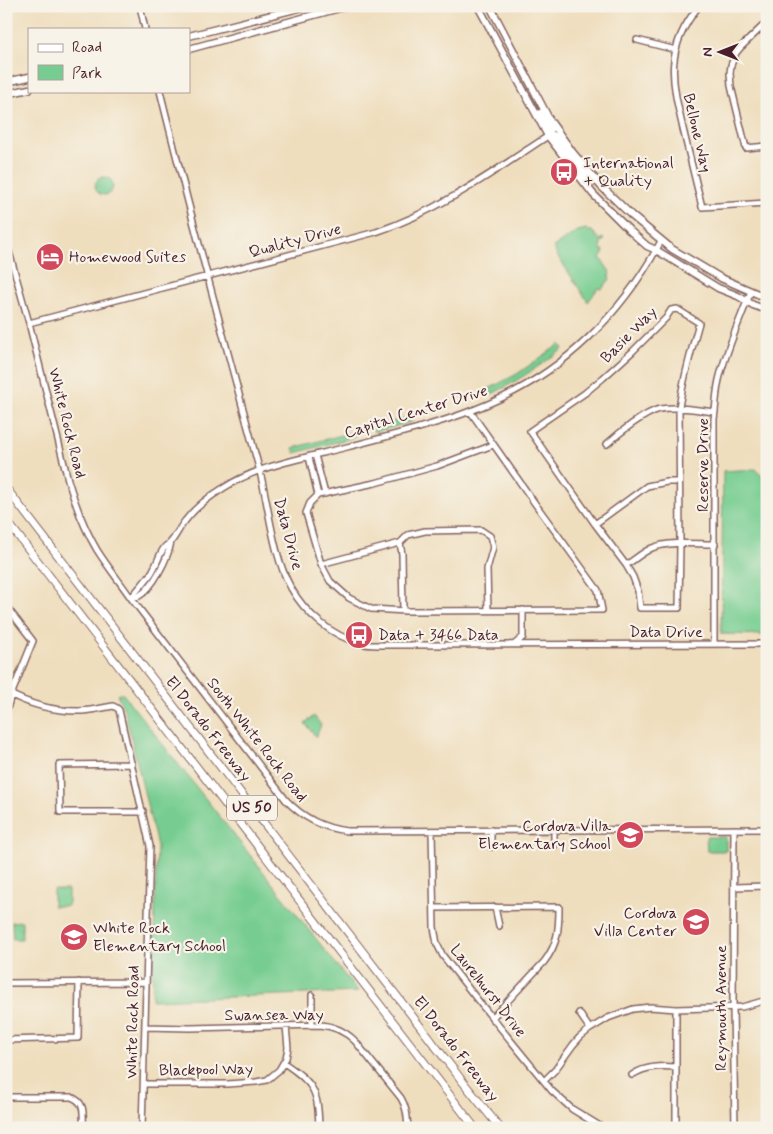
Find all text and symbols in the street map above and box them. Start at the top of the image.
legend [28,28,190,92]
north arrow [696,28,746,78]
text: Road [72,38,102,58]
text: N [699,47,717,57]
text: Park [72,64,102,84]
street label: Bellone Way [678,91,716,175]
place label: International + Quality [583,153,674,192]
bus stop icon: International + Quality [549,157,579,187]
street label: Quality Drive [247,219,343,263]
hotel icon: Homewood Suites [35,242,65,272]
place label: Homewood Suites [69,247,186,268]
street label: Basie Way [596,302,662,368]
street label: White Rock Road [43,366,91,480]
street label: Capital Center Drive [342,380,490,444]
street label: Reserve Drive [693,418,714,512]
street label: Data Drive [268,496,308,572]
bus stop icon: Data + 3466 Data [344,620,374,650]
street label: Data Drive [629,622,703,643]
place label: Data + 3466 Data [378,625,499,646]
street label: El Dorado Freeway [160,672,256,786]
street label: South White Rock Road [202,674,312,806]
road number: US 50 [227,796,277,820]
place label: Cordova Villa Elementary School [478,816,611,855]
school or university icon: Cordova Villa Elementary School [615,820,645,850]
place label: Cordova Villa Center [594,903,677,942]
school or university icon: Cordova Villa Center [681,907,711,937]
place label: White Rock Elementary School [93,918,226,957]
school or university icon: White Rock Elementary School [59,922,89,952]
street label: Laurelhurst Drive [445,940,531,1042]
street label: Reymouth Avenue [711,945,732,1071]
street label: White Rock Road [122,965,144,1079]
street label: El Dorado Freeway [408,992,504,1106]
street label: Swansea Way [224,1005,324,1026]
street label: Blackpool Way [159,1059,253,1081]

